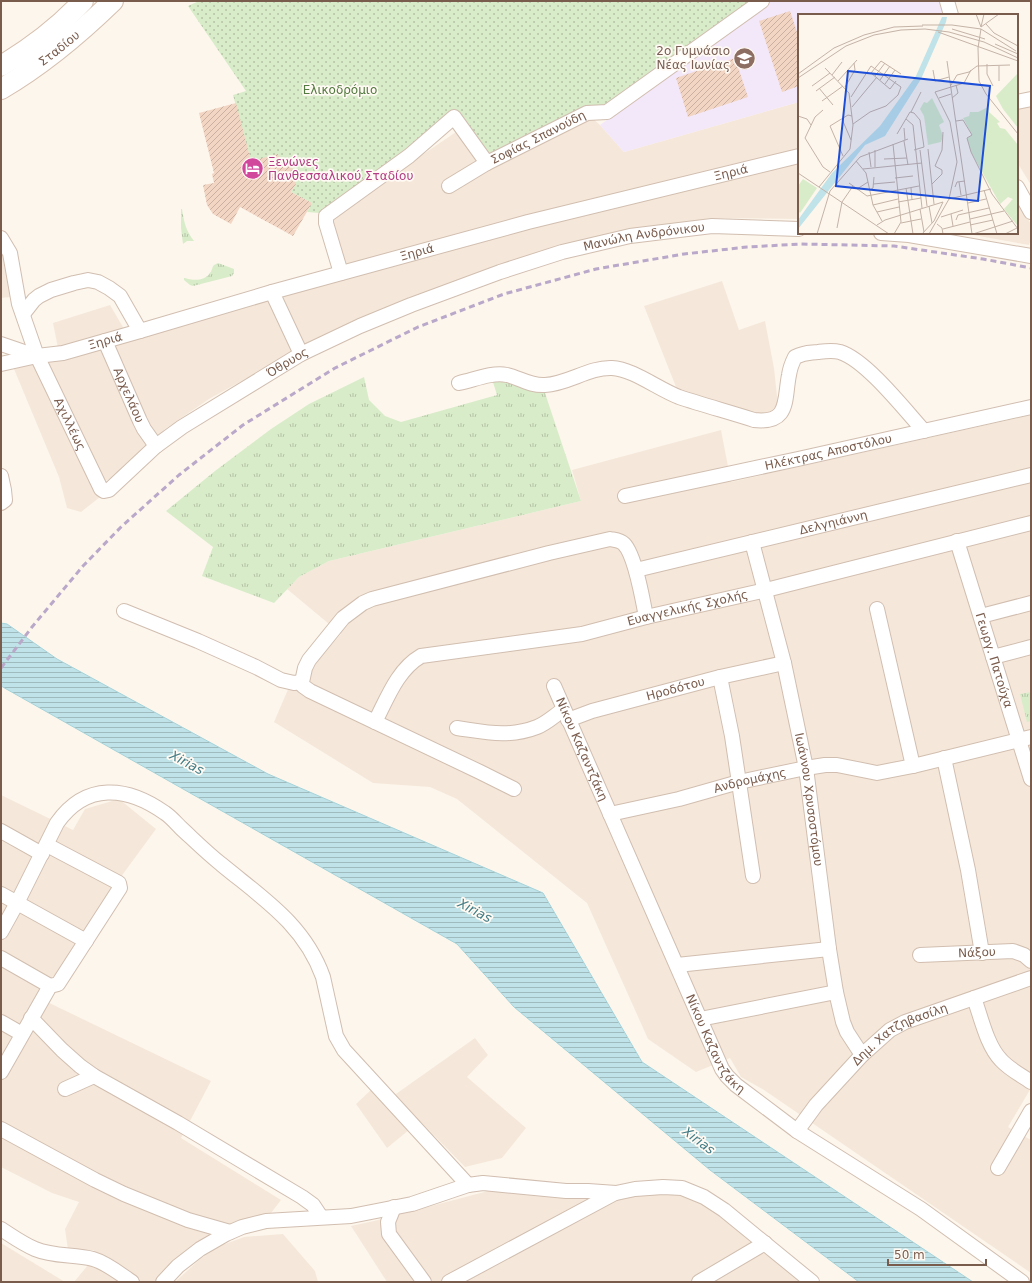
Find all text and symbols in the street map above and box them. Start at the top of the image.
inset map [798,14,1018,234]
street label: Σταδίου [36,28,83,69]
place label: 2ο Γυμνάσιο Νέας Ιωνίας [656,44,730,72]
school or university icon: 2ο Γυμνάσιο Νέας Ιωνίας [732,45,758,71]
park label: Ελικοδρόμιο [303,83,377,97]
street label: Σοφίας Σπανούδη [488,108,588,167]
place label: Ξενώνες Πανθεσσαλικού Σταδίου [268,155,413,183]
hotel icon: Ξενώνες Πανθεσσαλικού Σταδίου [240,156,266,182]
street label: Ξηριά [712,162,750,184]
street label: Μανώλη Ανδρόνικου [582,220,706,254]
street label: Ξηριά [398,241,436,264]
street label: Ξηριά [87,329,124,352]
street label: Όθρυος [263,345,311,381]
street label: Αρχελάου [110,365,147,425]
street label: Αχιλλέως [51,395,88,453]
street label: Ηλέκτρας Αποστόλου [763,431,893,473]
street label: Δελγηιάννη [798,508,869,537]
street label: Ευαγγελικής Σχολής [626,587,749,629]
street label: Γεωργ. Πατούχα [973,611,1016,710]
street label: Ηροδότου [645,674,706,703]
street label: Νίκου Καζαντζάκη [553,695,611,803]
street label: Ιωάννου Χρυσοστόμου [792,731,825,867]
water label: Xirias [166,747,206,778]
street label: Ανδρομάχης [712,765,788,796]
water label: Xirias [454,895,494,926]
street label: Νάξου [958,945,996,960]
street label: Νίκου Καζαντζάκη [683,992,748,1096]
street label: Δημ. Χατζηβασίλη [849,1001,949,1068]
water label: Xirias [679,1123,718,1157]
scale bar [888,1241,986,1267]
text: 50 m [894,1248,925,1262]

